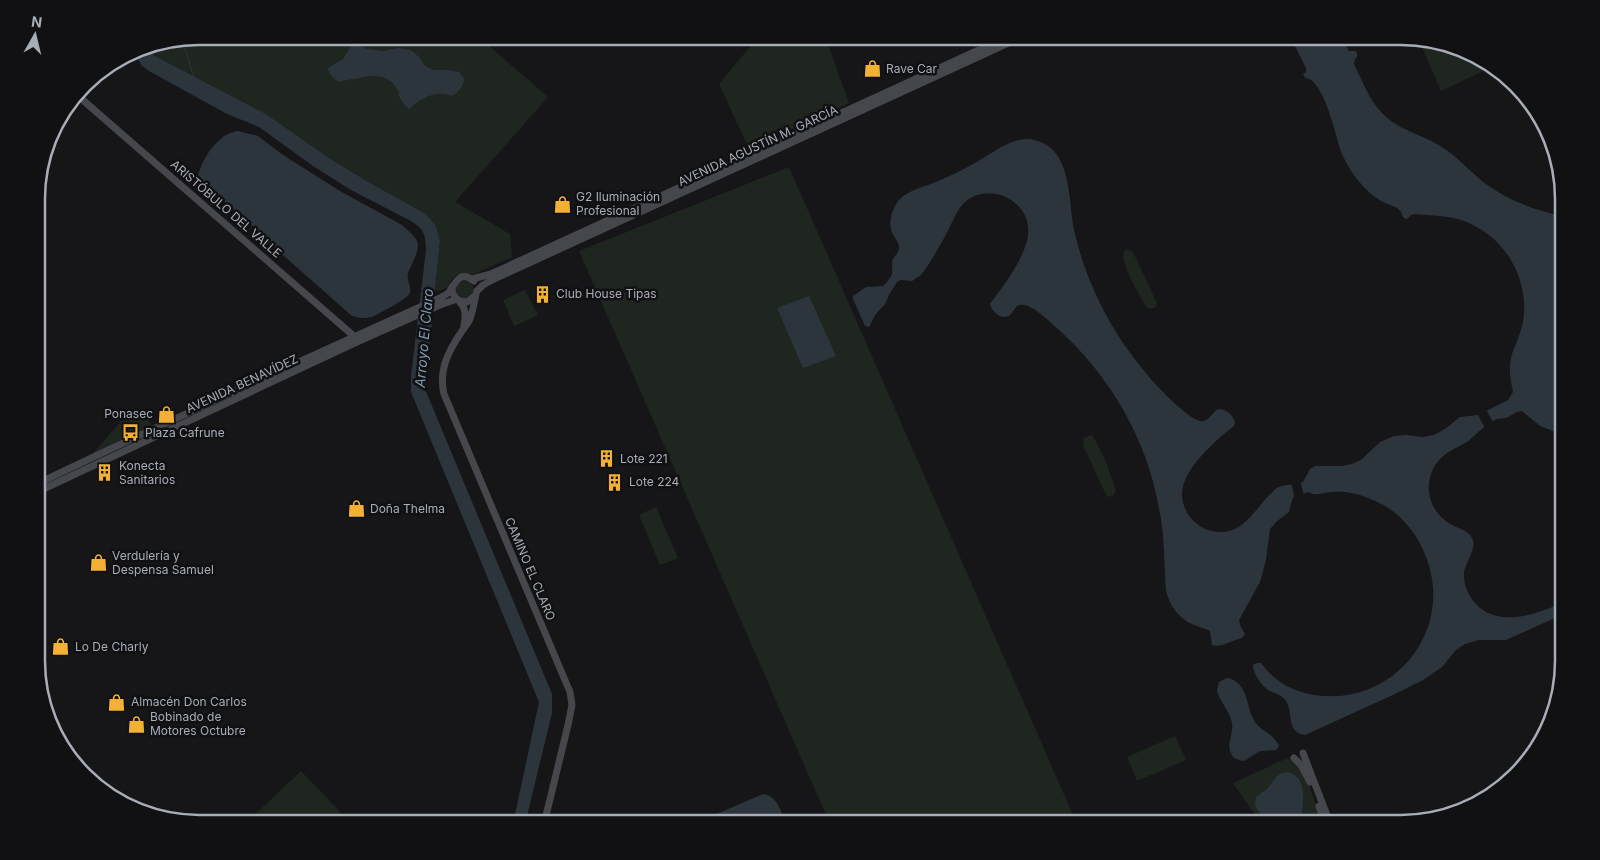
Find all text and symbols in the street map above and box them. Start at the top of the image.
north arrow [10,10,60,60]
text: N [30,12,43,31]
shop icon: Rave Car [862,59,882,79]
place label: Rave Car [886,61,938,76]
street label: AVENIDA AGUSTÍN M. GARCÍA [676,102,840,189]
street label: ARISTÓBULO DEL VALLE [168,156,285,261]
place label: G2 Iluminación Profesional [576,189,660,218]
shop icon: G2 Iluminación Profesional [552,194,572,214]
building icon: Club House Tipas [532,284,552,304]
place label: Club House Tipas [556,286,657,301]
water label: Arroyo El Claro [411,288,436,389]
street label: AVENIDA BENAVÍDEZ [184,351,300,416]
shop icon: Ponasec [157,404,177,424]
place label: Ponasec [104,406,153,421]
bus stop icon: Plaza Cafrune [121,423,141,443]
place label: Plaza Cafrune [145,425,225,440]
building icon: Lote 221 [596,449,616,469]
place label: Lote 221 [620,451,668,466]
place label: Konecta Sanitarios [119,458,175,487]
building icon: Konecta Sanitarios [95,463,115,483]
building icon: Lote 224 [605,472,625,492]
place label: Lote 224 [629,474,680,489]
shop icon: Doña Thelma [346,499,366,519]
place label: Doña Thelma [370,501,445,516]
street label: CAMINO EL CLARO [502,515,559,623]
place label: Verdulería y Despensa Samuel [112,548,214,577]
shop icon: Verdulería y Despensa Samuel [88,553,108,573]
shop icon: Lo De Charly [51,637,71,657]
place label: Lo De Charly [75,639,149,654]
shop icon: Almacén Don Carlos [107,692,127,712]
place label: Almacén Don Carlos [131,694,247,709]
place label: Bobinado de Motores Octubre [150,709,246,738]
shop icon: Bobinado de Motores Octubre [126,714,146,734]

